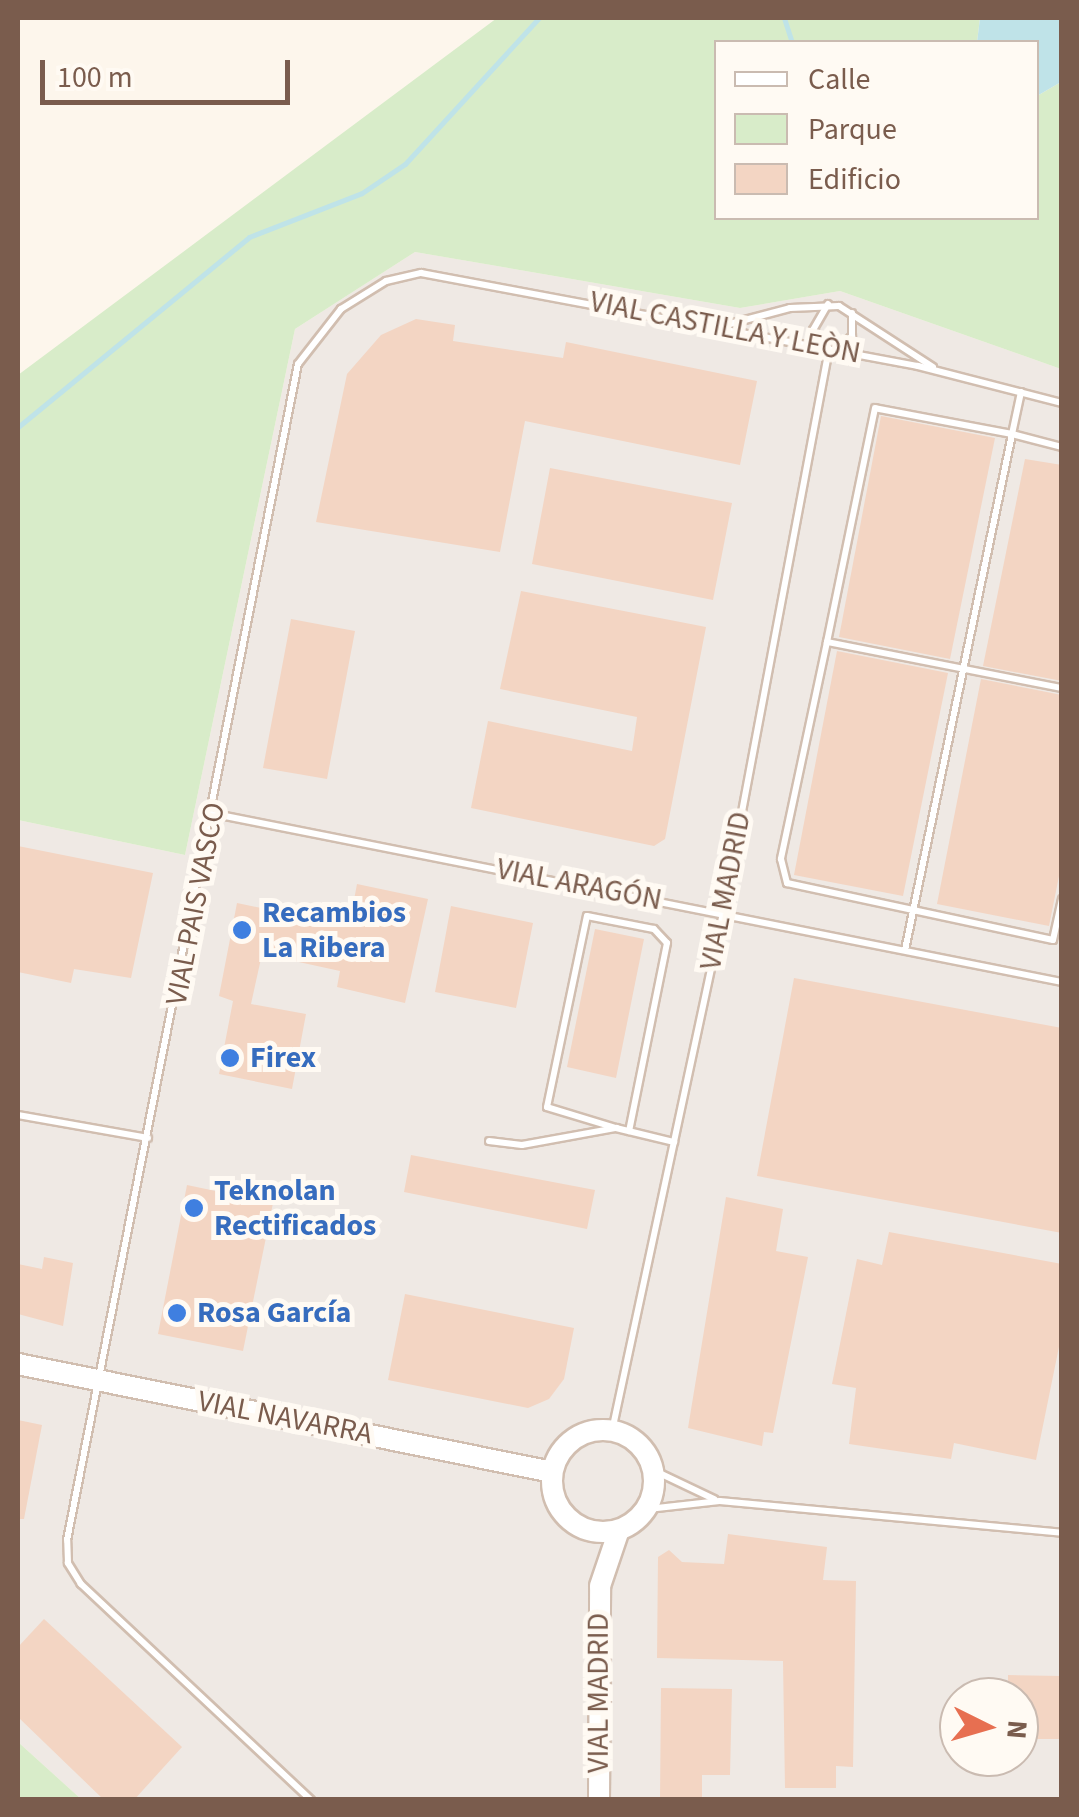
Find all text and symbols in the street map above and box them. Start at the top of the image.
scale bar [45,40,295,102]
legend [714,40,1039,220]
text: 100 m [57,56,133,99]
text: Calle [808,58,870,101]
text: Parque [808,108,897,151]
text: Edificio [808,158,901,201]
street label: VIAL CASTILLA Y LEÒN [587,284,863,372]
street label: VIAL PAIS VASCO [159,800,233,1008]
street label: VIAL MADRID [693,809,759,973]
street label: VIAL ARAGÓN [493,851,665,919]
place label: Recambios La Ribera [262,895,406,966]
marker: Recambios La Ribera [231,919,253,941]
place label: Firex [250,1040,316,1076]
marker: Firex [219,1047,241,1069]
place label: Teknolan Rectificados [214,1173,376,1244]
marker: Teknolan Rectificados [183,1197,205,1219]
place label: Rosa García [197,1295,351,1331]
marker: Rosa García [166,1302,188,1324]
street label: VIAL NAVARRA [195,1383,375,1453]
street label: VIAL MADRID [581,1613,617,1773]
north arrow [939,1677,1039,1777]
text: N [996,1718,1038,1740]

